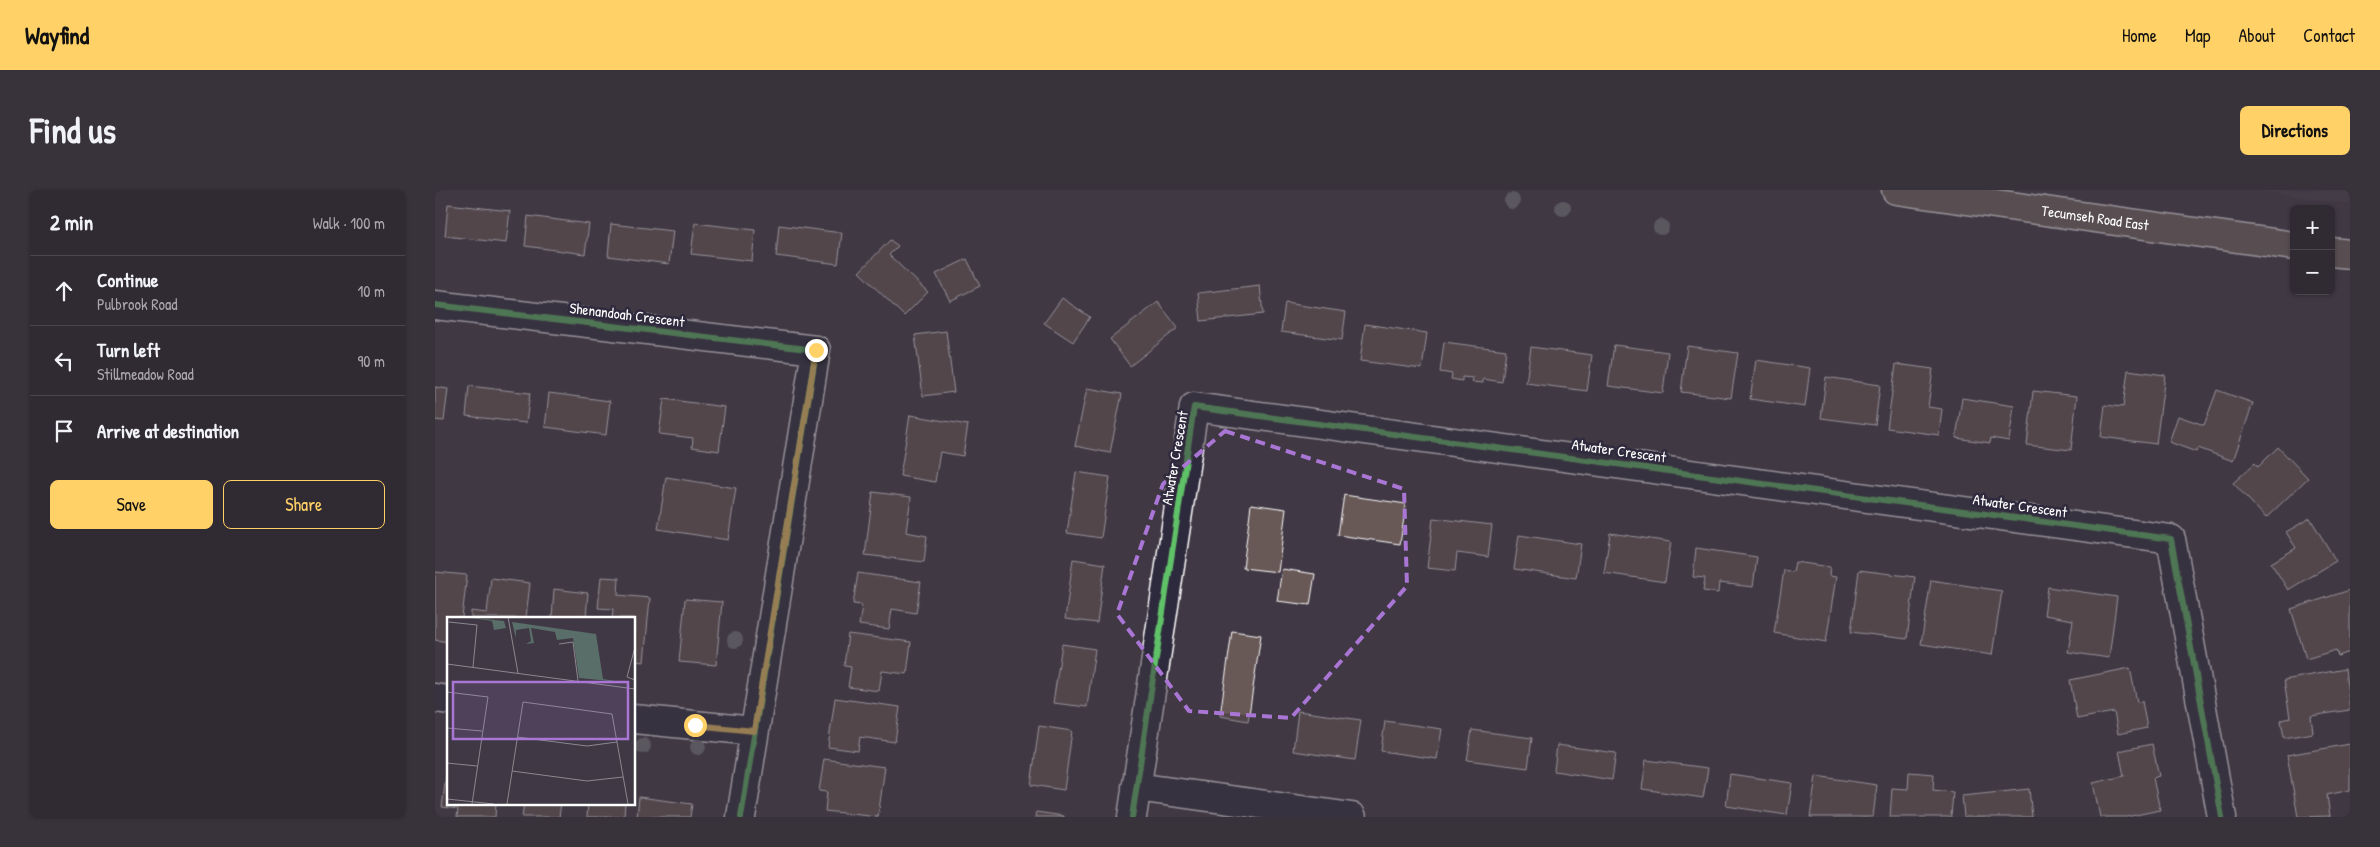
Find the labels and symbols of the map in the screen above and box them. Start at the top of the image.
street label: Tecumseh Road East [2040,200,2151,236]
street label: Shenandoah Crescent [568,297,687,332]
route end [805,339,828,362]
street label: Atwater Crescent [1156,408,1193,507]
street label: Atwater Crescent [1571,433,1668,468]
street label: Atwater Crescent [1972,488,2069,523]
inset map [447,617,635,804]
route start [684,714,707,737]

